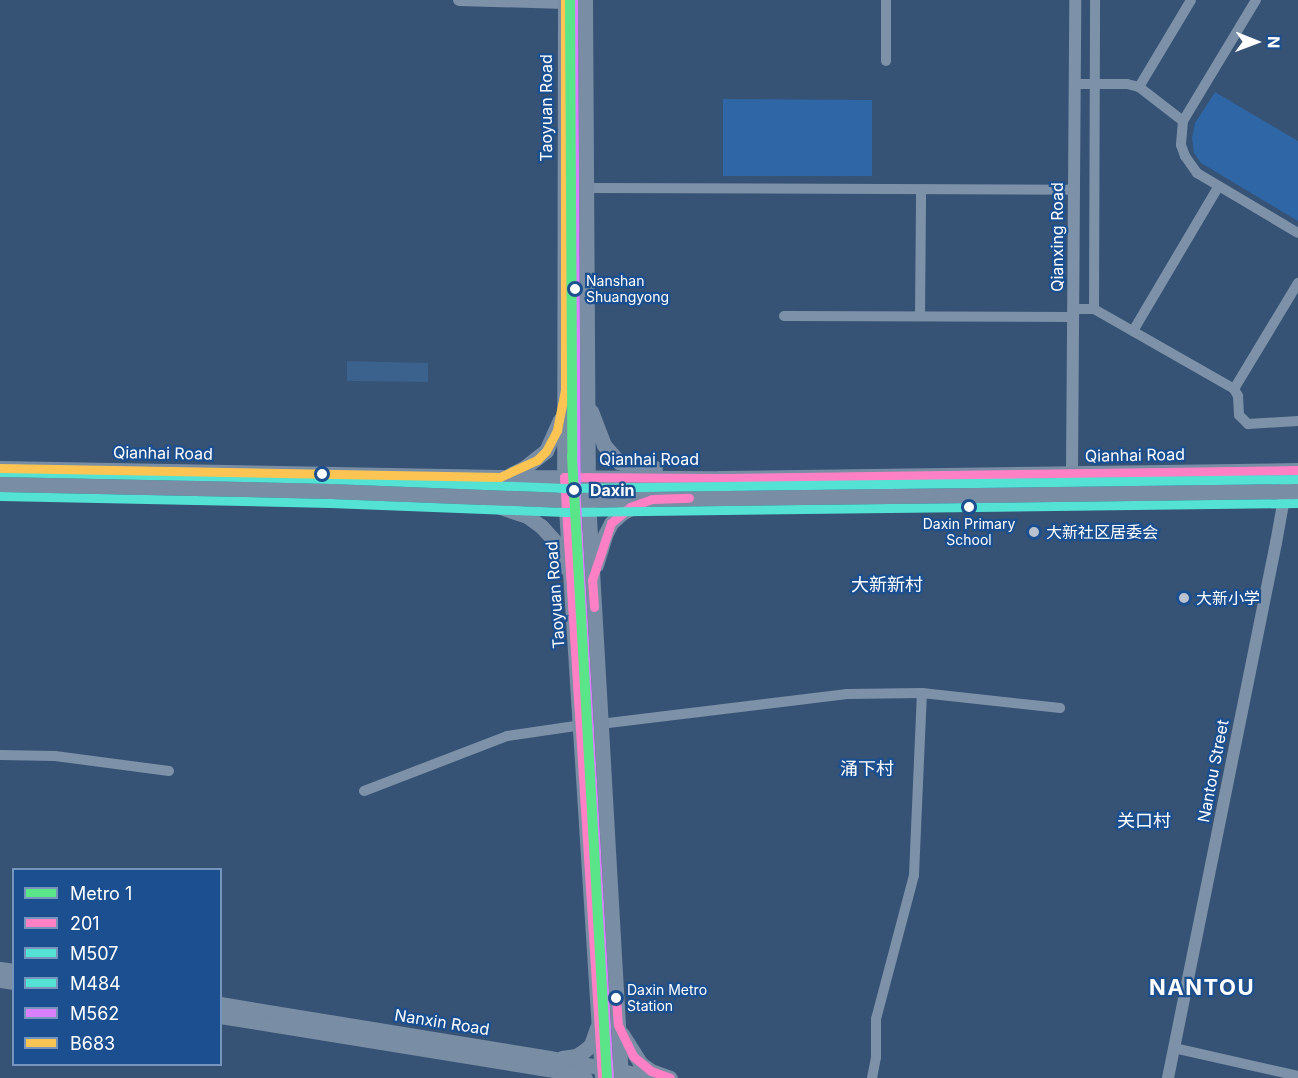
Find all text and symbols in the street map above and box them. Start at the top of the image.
north arrow [1226,12,1286,72]
text: N [1264,36,1284,49]
street label: Taoyuan Road [536,54,556,162]
street label: Qianxing Road [1047,182,1067,292]
place label: Nanshan Shuangyong [586,273,669,306]
marker: Nanshan Shuangyong [569,283,581,295]
street label: Qianhai Road [113,443,213,463]
street label: Qianhai Road [1085,445,1185,465]
street label: Qianhai Road [599,449,699,469]
unlabelled marker [316,468,328,480]
marker: Daxin [563,479,585,501]
place label: Daxin [590,480,634,500]
marker: Daxin Primary School [963,501,975,513]
place label: Daxin Primary School [923,516,1015,548]
place label: 大新社区居委会 [1046,522,1158,542]
marker: 大新社区居委会 [1027,525,1041,539]
street label: Taoyuan Road [542,541,568,649]
district label: 大新新村 [851,574,923,596]
place label: 大新小学 [1196,588,1260,608]
marker: 大新小学 [1177,591,1191,605]
street label: Nantou Street [1194,718,1232,824]
district label: 涌下村 [840,758,894,780]
district label: 关口村 [1117,810,1171,832]
legend [12,868,222,1066]
text: Metro 1 [70,883,132,904]
text: 201 [70,913,100,934]
text: M507 [70,943,118,964]
text: M484 [70,973,121,994]
district label: NANTOU [1149,975,1255,1001]
place label: Daxin Metro Station [627,982,707,1014]
marker: Daxin Metro Station [610,992,622,1004]
text: M562 [70,1003,119,1024]
street label: Nanxin Road [393,1005,491,1039]
text: B683 [70,1033,115,1054]

